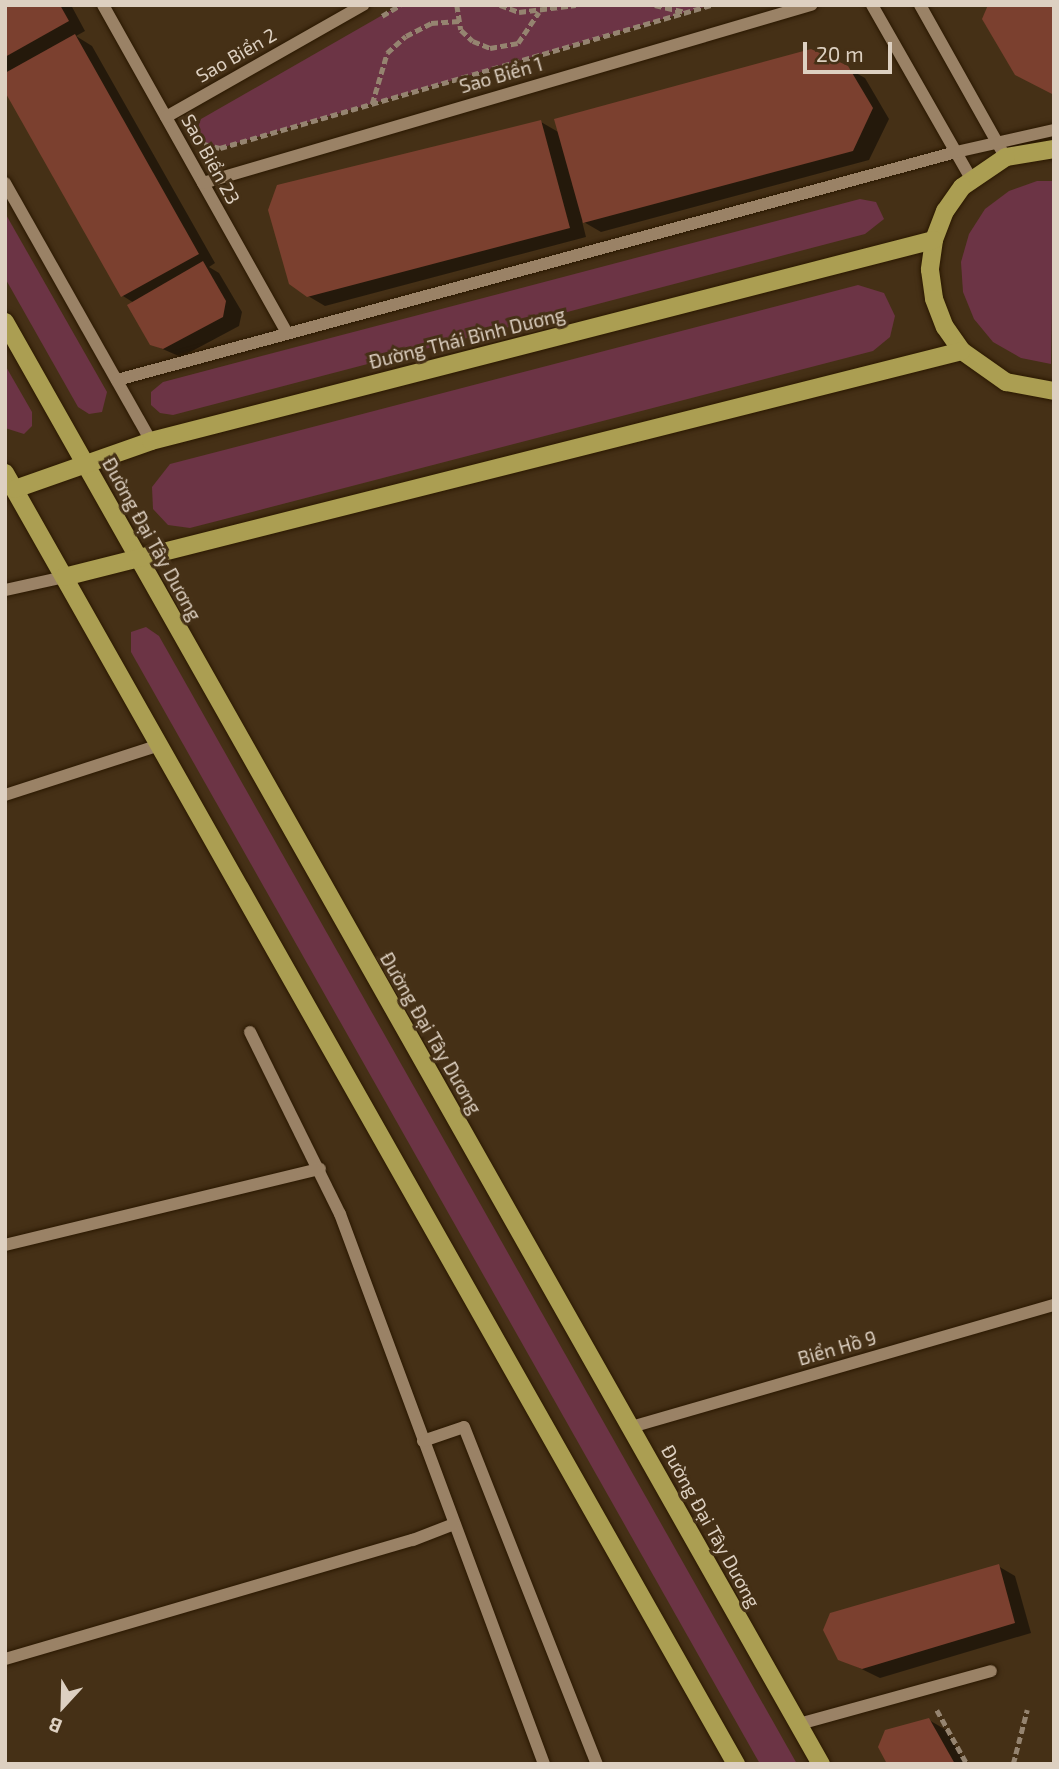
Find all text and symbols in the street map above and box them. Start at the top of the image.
street label: Sao Biển 2 [192,23,280,87]
scale bar [807,28,896,72]
text: 20 m [816,41,864,66]
street label: Sao Biển 1 [457,52,545,98]
street label: Sao Biển 23 [177,110,245,208]
street label: Đường Thái Bình Dương [366,303,568,373]
street label: Đường Đại Tây Dương [98,453,206,625]
street label: Đường Đại Tây Dương [375,948,487,1118]
street label: Biển Hồ 9 [795,1326,879,1370]
street label: Đường Đại Tây Dương [657,1440,765,1612]
north arrow [28,1671,98,1741]
text: B [45,1713,65,1739]

